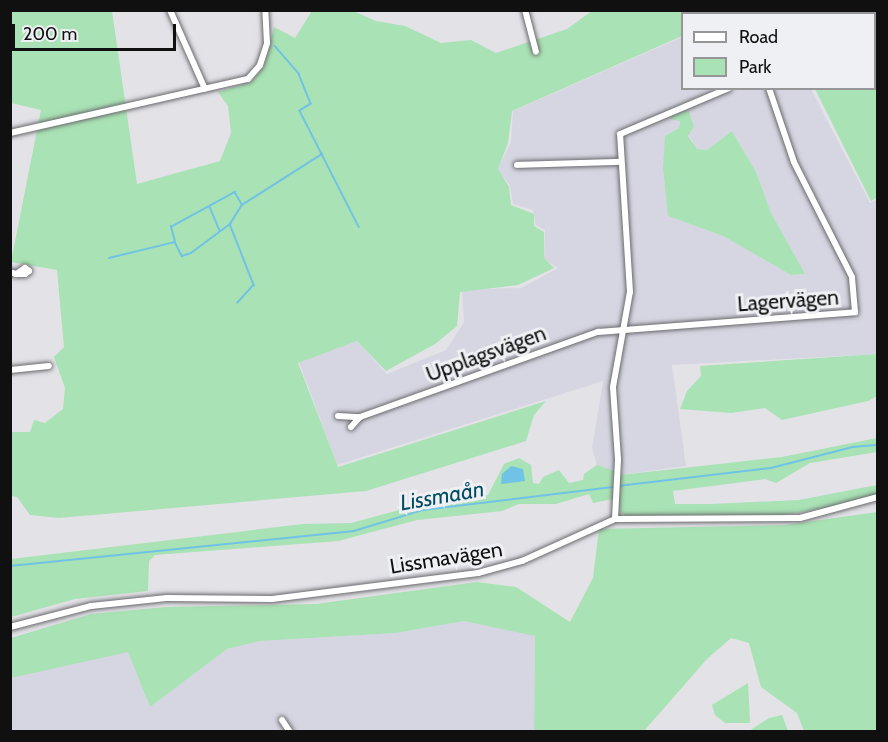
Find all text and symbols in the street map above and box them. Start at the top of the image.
scale bar [15,12,178,50]
legend [681,12,876,90]
text: 200 m [23,23,77,45]
text: Road [739,26,778,48]
text: Park [739,56,771,78]
street label: Lagervägen [736,285,840,317]
street label: Upplagsvägen [423,321,549,387]
water label: Lissmaån [398,476,486,516]
street label: Lissmavägen [388,537,504,579]

